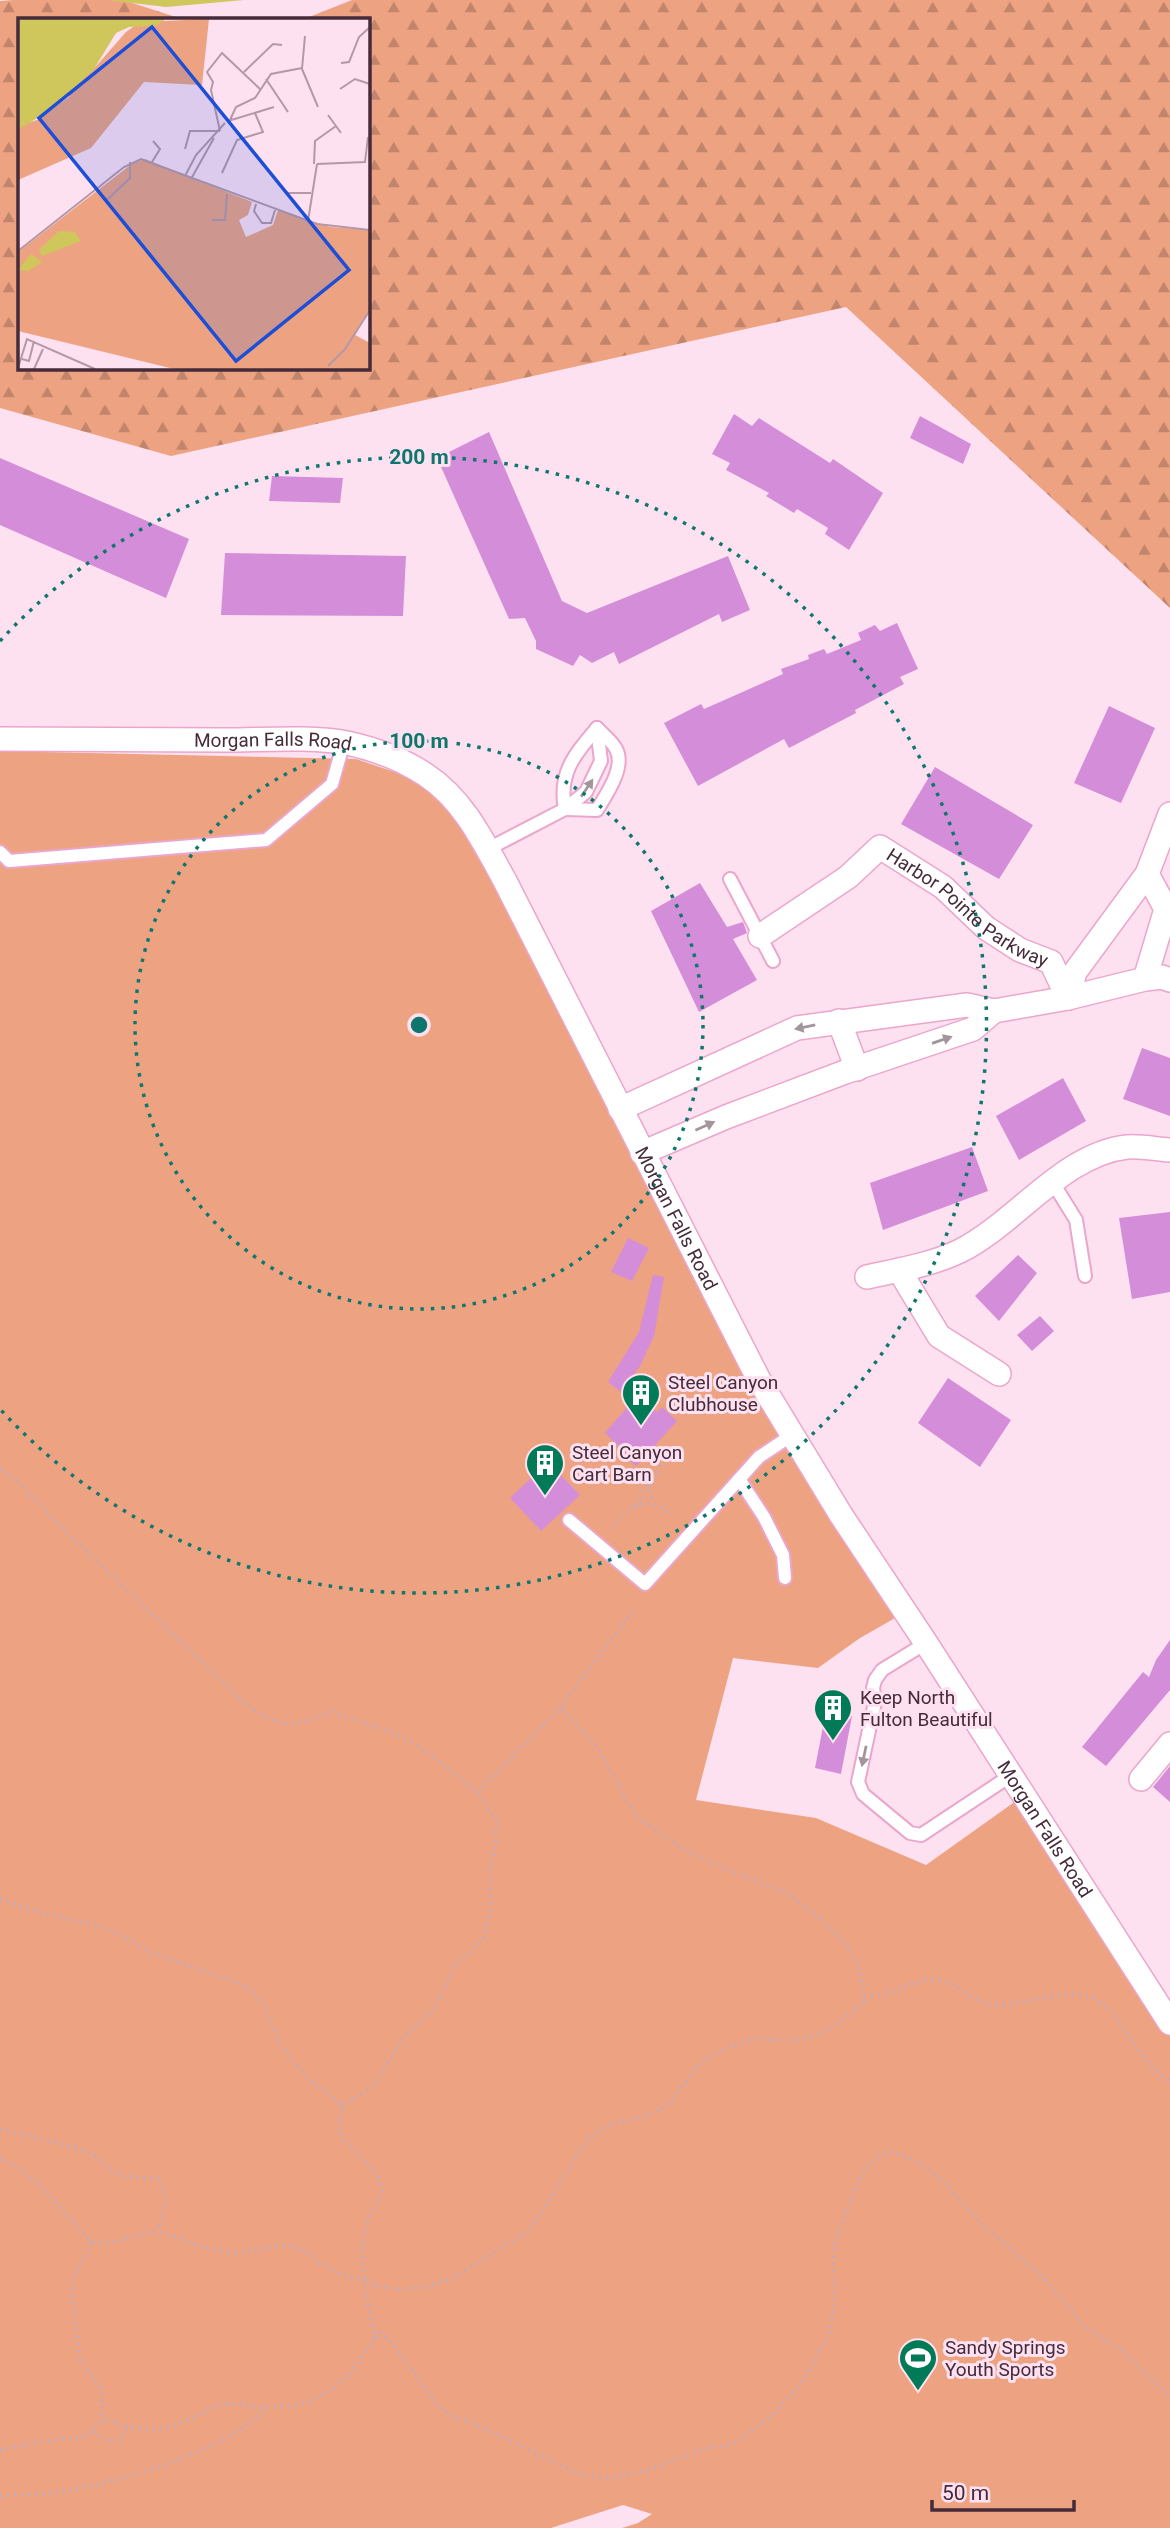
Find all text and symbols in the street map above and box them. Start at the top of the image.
inset map [18,18,369,369]
text: 200 m [389,445,449,469]
street label: Morgan Falls Road [194,727,354,755]
text: 100 m [389,729,449,753]
one-way arrow [580,778,593,798]
street label: Harbor Pointe Parkway [883,843,1052,971]
centre of rings [407,1013,431,1037]
one-way arrow [794,1022,816,1033]
one-way arrow [931,1034,952,1045]
one-way arrow [695,1120,715,1132]
street label: Morgan Falls Road [631,1143,723,1294]
place label: Steel Canyon Clubhouse [668,1371,778,1416]
building icon: Steel Canyon Clubhouse [620,1372,662,1427]
place label: Steel Canyon Cart Barn [572,1441,682,1486]
building icon: Steel Canyon Cart Barn [524,1442,566,1497]
place label: Keep North Fulton Beautiful [860,1686,993,1731]
building icon: Keep North Fulton Beautiful [812,1687,854,1742]
one-way arrow [858,1745,869,1767]
street label: Morgan Falls Road [993,1756,1098,1902]
place label: Sandy Springs Youth Sports [945,2336,1066,2381]
sports icon: Sandy Springs Youth Sports [897,2337,939,2392]
scale bar [932,2468,1074,2512]
text: 50 m [942,2481,989,2505]

